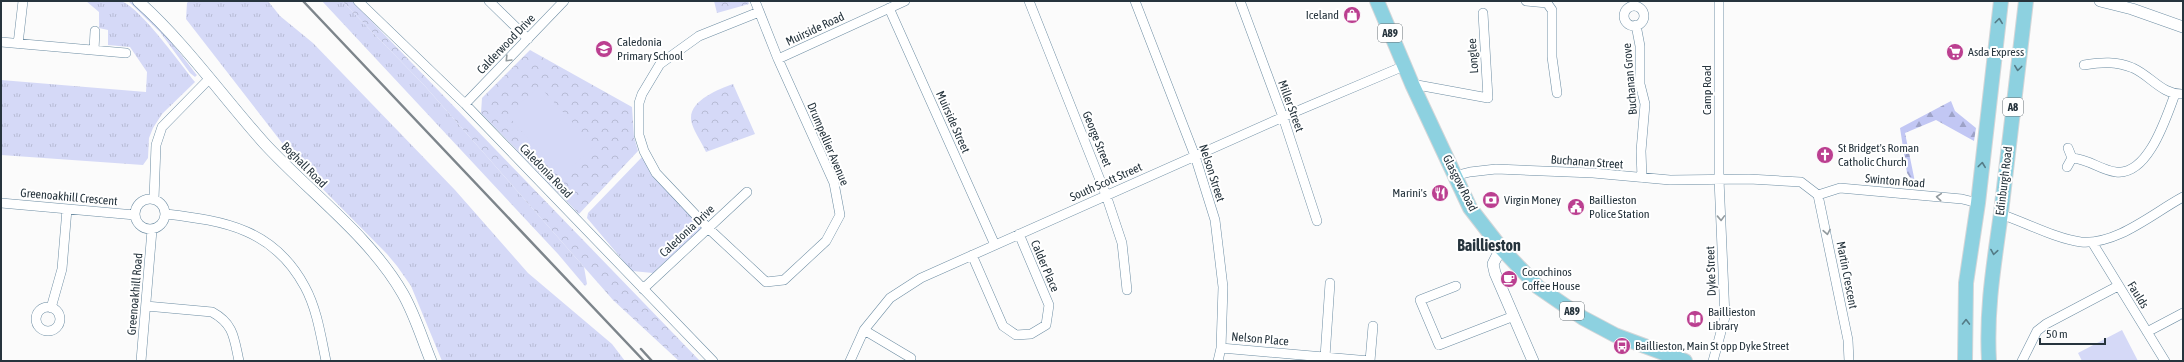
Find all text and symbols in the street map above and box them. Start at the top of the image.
shop icon: Iceland [1342,5,1362,25]
place label: Iceland [1306,8,1339,22]
street label: Muirside Road [784,9,846,49]
street label: Calderwood Drive [474,11,538,77]
one-way arrow [1994,18,2003,25]
road number: A89 [1378,24,1402,42]
place label: Caledonia Primary School [617,35,684,63]
street label: Longlee [1465,38,1481,74]
school or university icon: Caledonia Primary School [594,39,614,59]
supermarket icon: Asda Express [1945,42,1965,62]
street label: Buchanan Grove [1620,43,1640,115]
place label: Asda Express [1968,45,2024,59]
one-way arrow [505,54,513,62]
one-way arrow [2014,64,2023,71]
street label: Camp Road [1700,65,1714,115]
street label: Miller Street [1275,78,1307,134]
street label: Muirside Street [933,89,973,156]
road number: A8 [2003,98,2023,116]
street label: Drumpellier Avenue [804,100,852,188]
street label: George Street [1079,109,1115,169]
street label: Boghall Road [278,139,330,191]
street label: Caledonia Road [517,141,575,201]
place label: St Bridget's Roman Catholic Church [1838,141,1919,169]
street label: Nelson Street [1196,143,1228,204]
church icon: St Bridget's Roman Catholic Church [1815,145,1835,165]
street label: Edinburgh Road [1993,146,2015,216]
street label: Glasgow Road [1440,152,1480,214]
street label: Buchanan Street [1550,152,1624,172]
street label: South Scott Street [1068,160,1145,204]
one-way arrow [1977,161,1986,168]
street label: Swinton Road [1864,171,1926,191]
restaurant icon: Marini's [1430,183,1450,203]
street label: Greenoakhill Crescent [20,186,119,208]
place label: Marini's [1392,186,1427,200]
bank icon: Virgin Money [1481,190,1501,210]
place label: Virgin Money [1504,193,1561,207]
place label: Baillieston Police Station [1589,193,1650,221]
one-way arrow [1936,193,1942,202]
public building icon: Baillieston Police Station [1566,197,1586,217]
street label: Caledonia Drive [657,202,717,260]
one-way arrow [1716,215,1725,221]
one-way arrow [1822,229,1830,236]
district label: Baillieston [1457,236,1521,254]
street label: Calder Place [1028,238,1062,294]
street label: Martin Crescent [1834,240,1861,310]
street label: Dyke Street [1703,245,1719,296]
one-way arrow [1990,249,1999,255]
street label: Greenoakhill Road [124,252,146,336]
place label: Cocochinos Coffee House [1522,265,1580,293]
cafe icon: Cocochinos Coffee House [1499,269,1519,289]
street label: Faulds [2124,279,2152,311]
road number: A89 [1560,302,1584,320]
place label: Baillieston Library [1708,305,1756,333]
library icon: Baillieston Library [1685,309,1705,329]
one-way arrow [1962,319,1970,325]
scale bar [2040,320,2105,346]
text: 50 m [2046,327,2068,341]
street label: Nelson Place [1231,330,1289,348]
bus stop icon: Baillieston, Main St opp Dyke Street [1612,336,1632,356]
place label: Baillieston, Main St opp Dyke Street [1635,339,1790,353]

